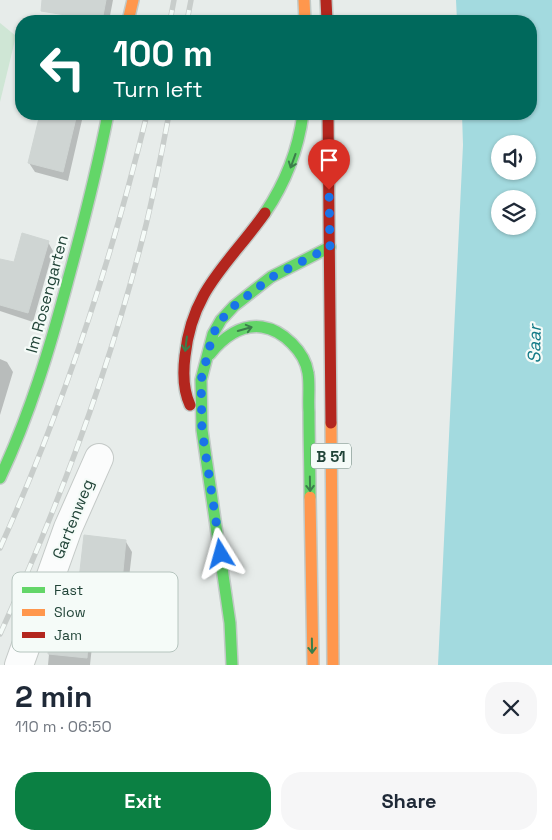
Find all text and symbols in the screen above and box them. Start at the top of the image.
text: 100 m [113,32,213,76]
icon: left [30,35,95,100]
text: Turn left [113,75,203,103]
map controls [491,135,536,235]
button: sound [491,135,536,180]
pin [308,139,350,190]
icon: arrive [315,146,343,174]
one-way arrow [288,153,297,168]
button: layers [491,190,536,235]
street label: Im Rosengarten [21,233,73,355]
water label: Saar [522,322,546,363]
one-way arrow [237,323,253,333]
one-way arrow [181,336,191,352]
road number: B 51 [311,444,351,468]
street label: Gartenweg [47,476,99,562]
one-way arrow [305,476,315,492]
position arrow [194,527,246,579]
legend [12,572,178,652]
text: Fast [54,581,83,599]
text: Slow [54,603,86,621]
text: Jam [54,626,82,644]
one-way arrow [307,638,317,654]
text: 2 min [15,677,93,716]
button: close [485,682,537,734]
text: 110 m · 06:50 [15,716,112,737]
button: Exit [15,772,271,830]
button: Share [281,772,537,830]

